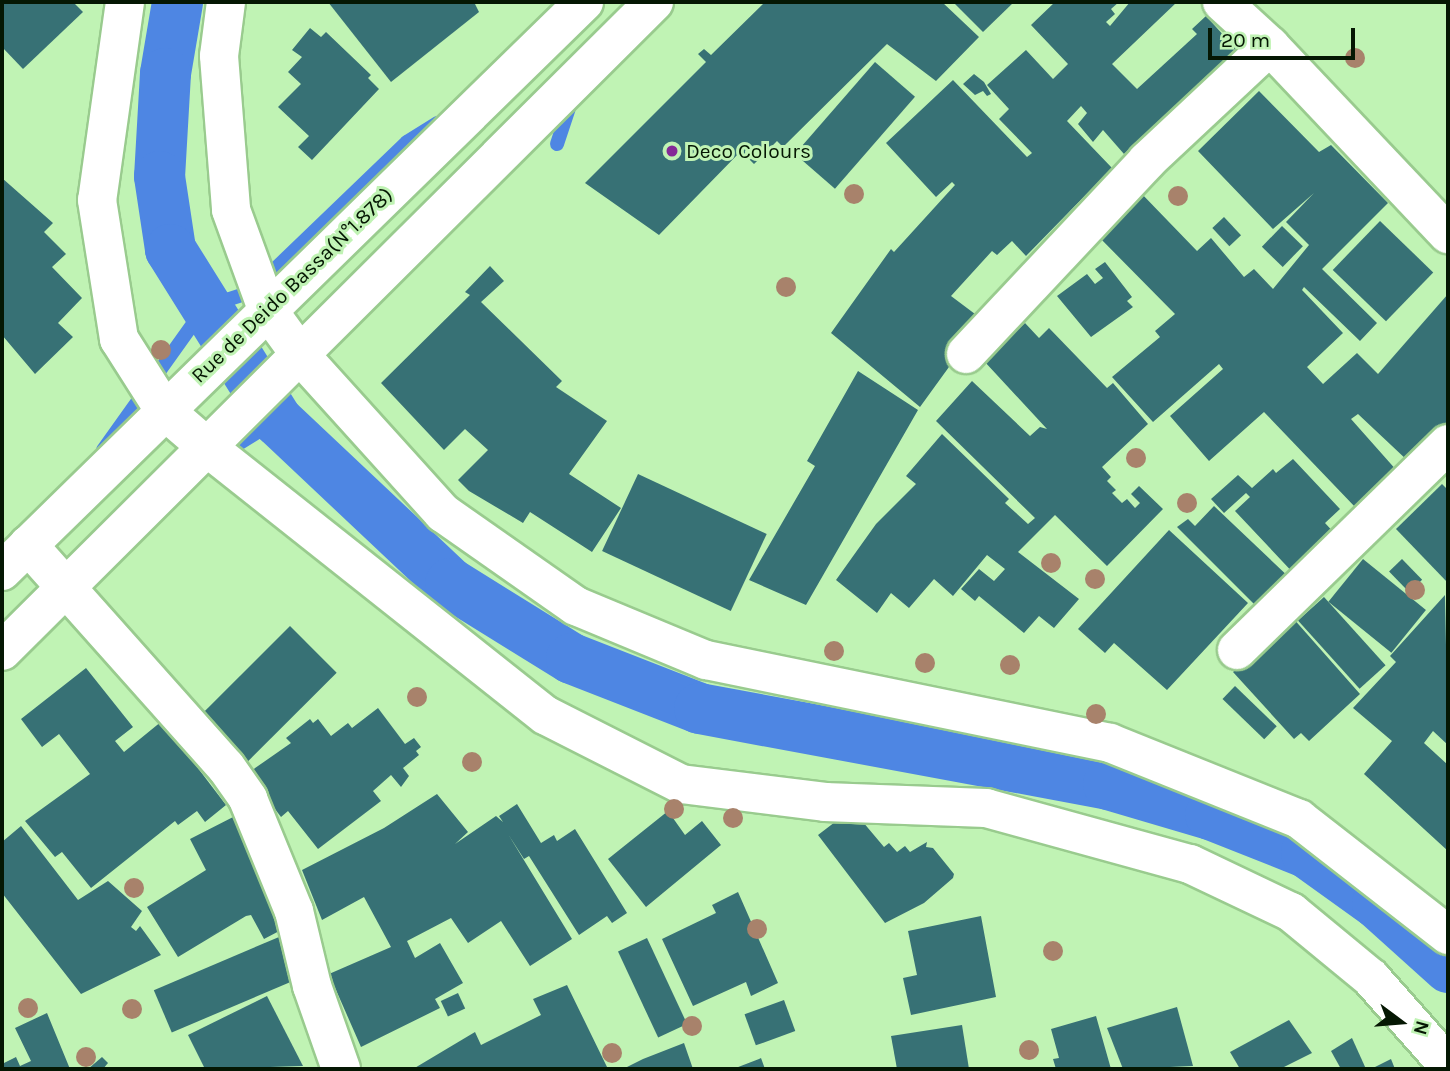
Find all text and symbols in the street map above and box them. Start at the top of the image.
scale bar [1212,14,1359,58]
text: 20 m [1221,28,1270,52]
place label: Deco Colours [686,138,811,164]
marker: Deco Colours [664,143,680,159]
street label: Rue de Deido Bassa(N°1.878) [186,182,398,388]
north arrow [1366,987,1436,1057]
text: N [1409,1018,1434,1037]

